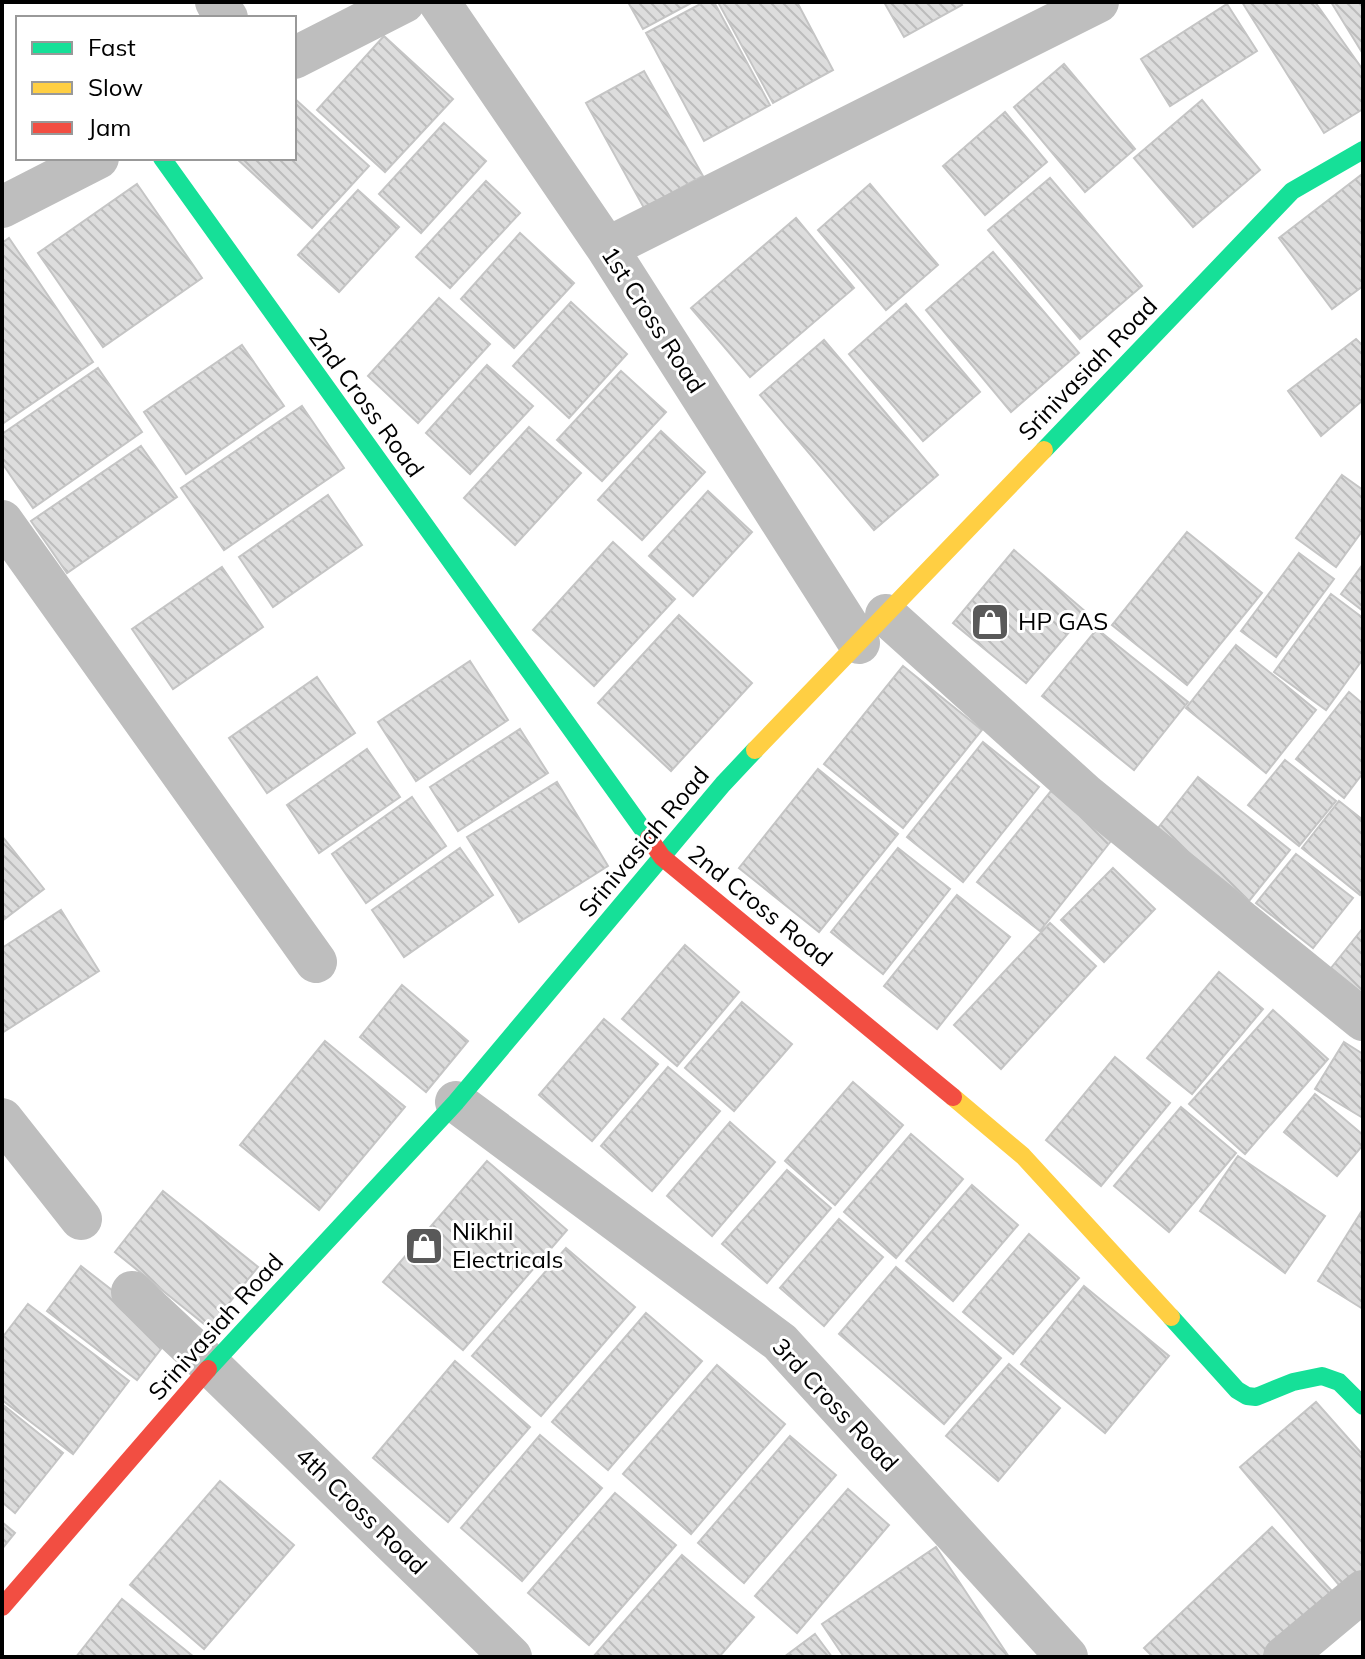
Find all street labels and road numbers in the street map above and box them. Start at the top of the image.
street label: 1st Cross Road [595,241,712,398]
street label: Srinivasiah Road [1011,291,1163,446]
street label: 2nd Cross Road [303,322,431,483]
street label: Srinivasiah Road [572,760,715,923]
street label: 2nd Cross Road [683,838,839,972]
street label: Srinivasiah Road [141,1247,289,1406]
street label: 3rd Cross Road [766,1331,905,1477]
street label: 4th Cross Road [290,1440,434,1580]

